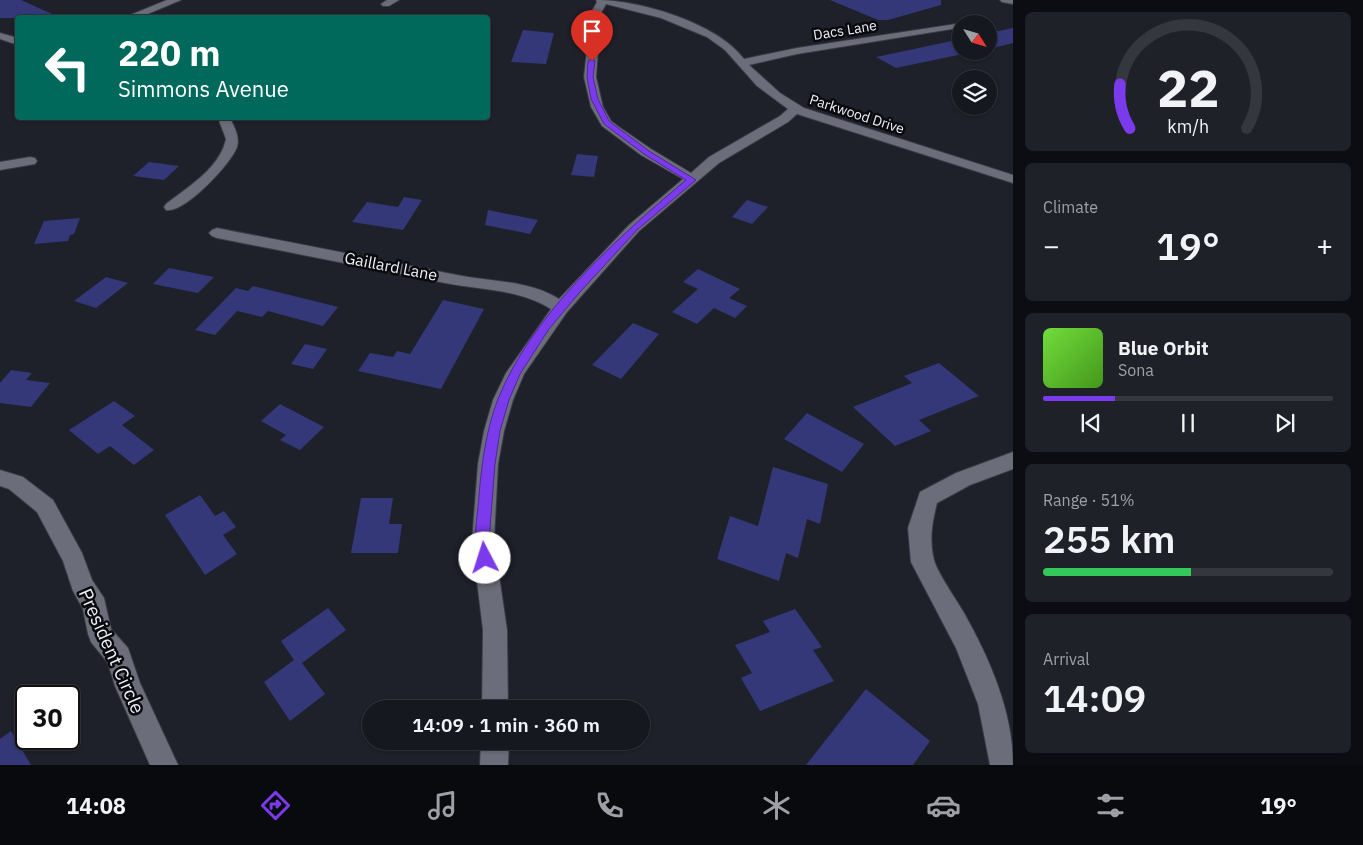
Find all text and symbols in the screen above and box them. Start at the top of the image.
pin [571,10,613,61]
north arrow [952,15,998,60]
map controls [952,15,997,115]
street label: Dacs Lane [812,16,878,44]
icon: arrive [578,17,606,45]
text: 220 m [118,30,221,76]
icon: left [35,35,100,100]
text: 22 [1157,54,1219,121]
button: layers [952,70,997,115]
text: Simmons Avenue [118,74,289,103]
street label: Parkwood Drive [807,90,907,138]
text: km/h [1167,115,1209,138]
text: Climate [1043,197,1098,217]
text: 19° [1156,221,1220,270]
text: − [1043,227,1060,264]
text: + [1316,227,1333,264]
street label: Gaillard Lane [343,247,439,285]
text: Blue Orbit [1118,336,1208,360]
text: Sona [1118,360,1154,380]
icon: previous [1077,409,1105,437]
icon: pause [1174,409,1202,437]
icon: next [1271,409,1299,437]
text: Range · 51% [1043,490,1135,510]
text: 255 km [1043,514,1175,563]
position arrow [458,531,510,583]
street label: President Circle [74,585,150,717]
text: Arrival [1043,649,1090,669]
text: 14:09 [1043,673,1146,722]
speed limit sign: 30 [15,685,80,750]
text: 14:09 · 1 min · 360 m [412,713,600,737]
icon: directions [258,788,293,823]
icon: music [425,788,460,823]
icon: phone [592,788,627,823]
icon: climate [759,788,794,823]
icon: car [926,788,961,823]
icon: filters [1093,788,1128,823]
text: 14:08 [66,791,126,820]
text: 19° [1260,791,1297,820]

